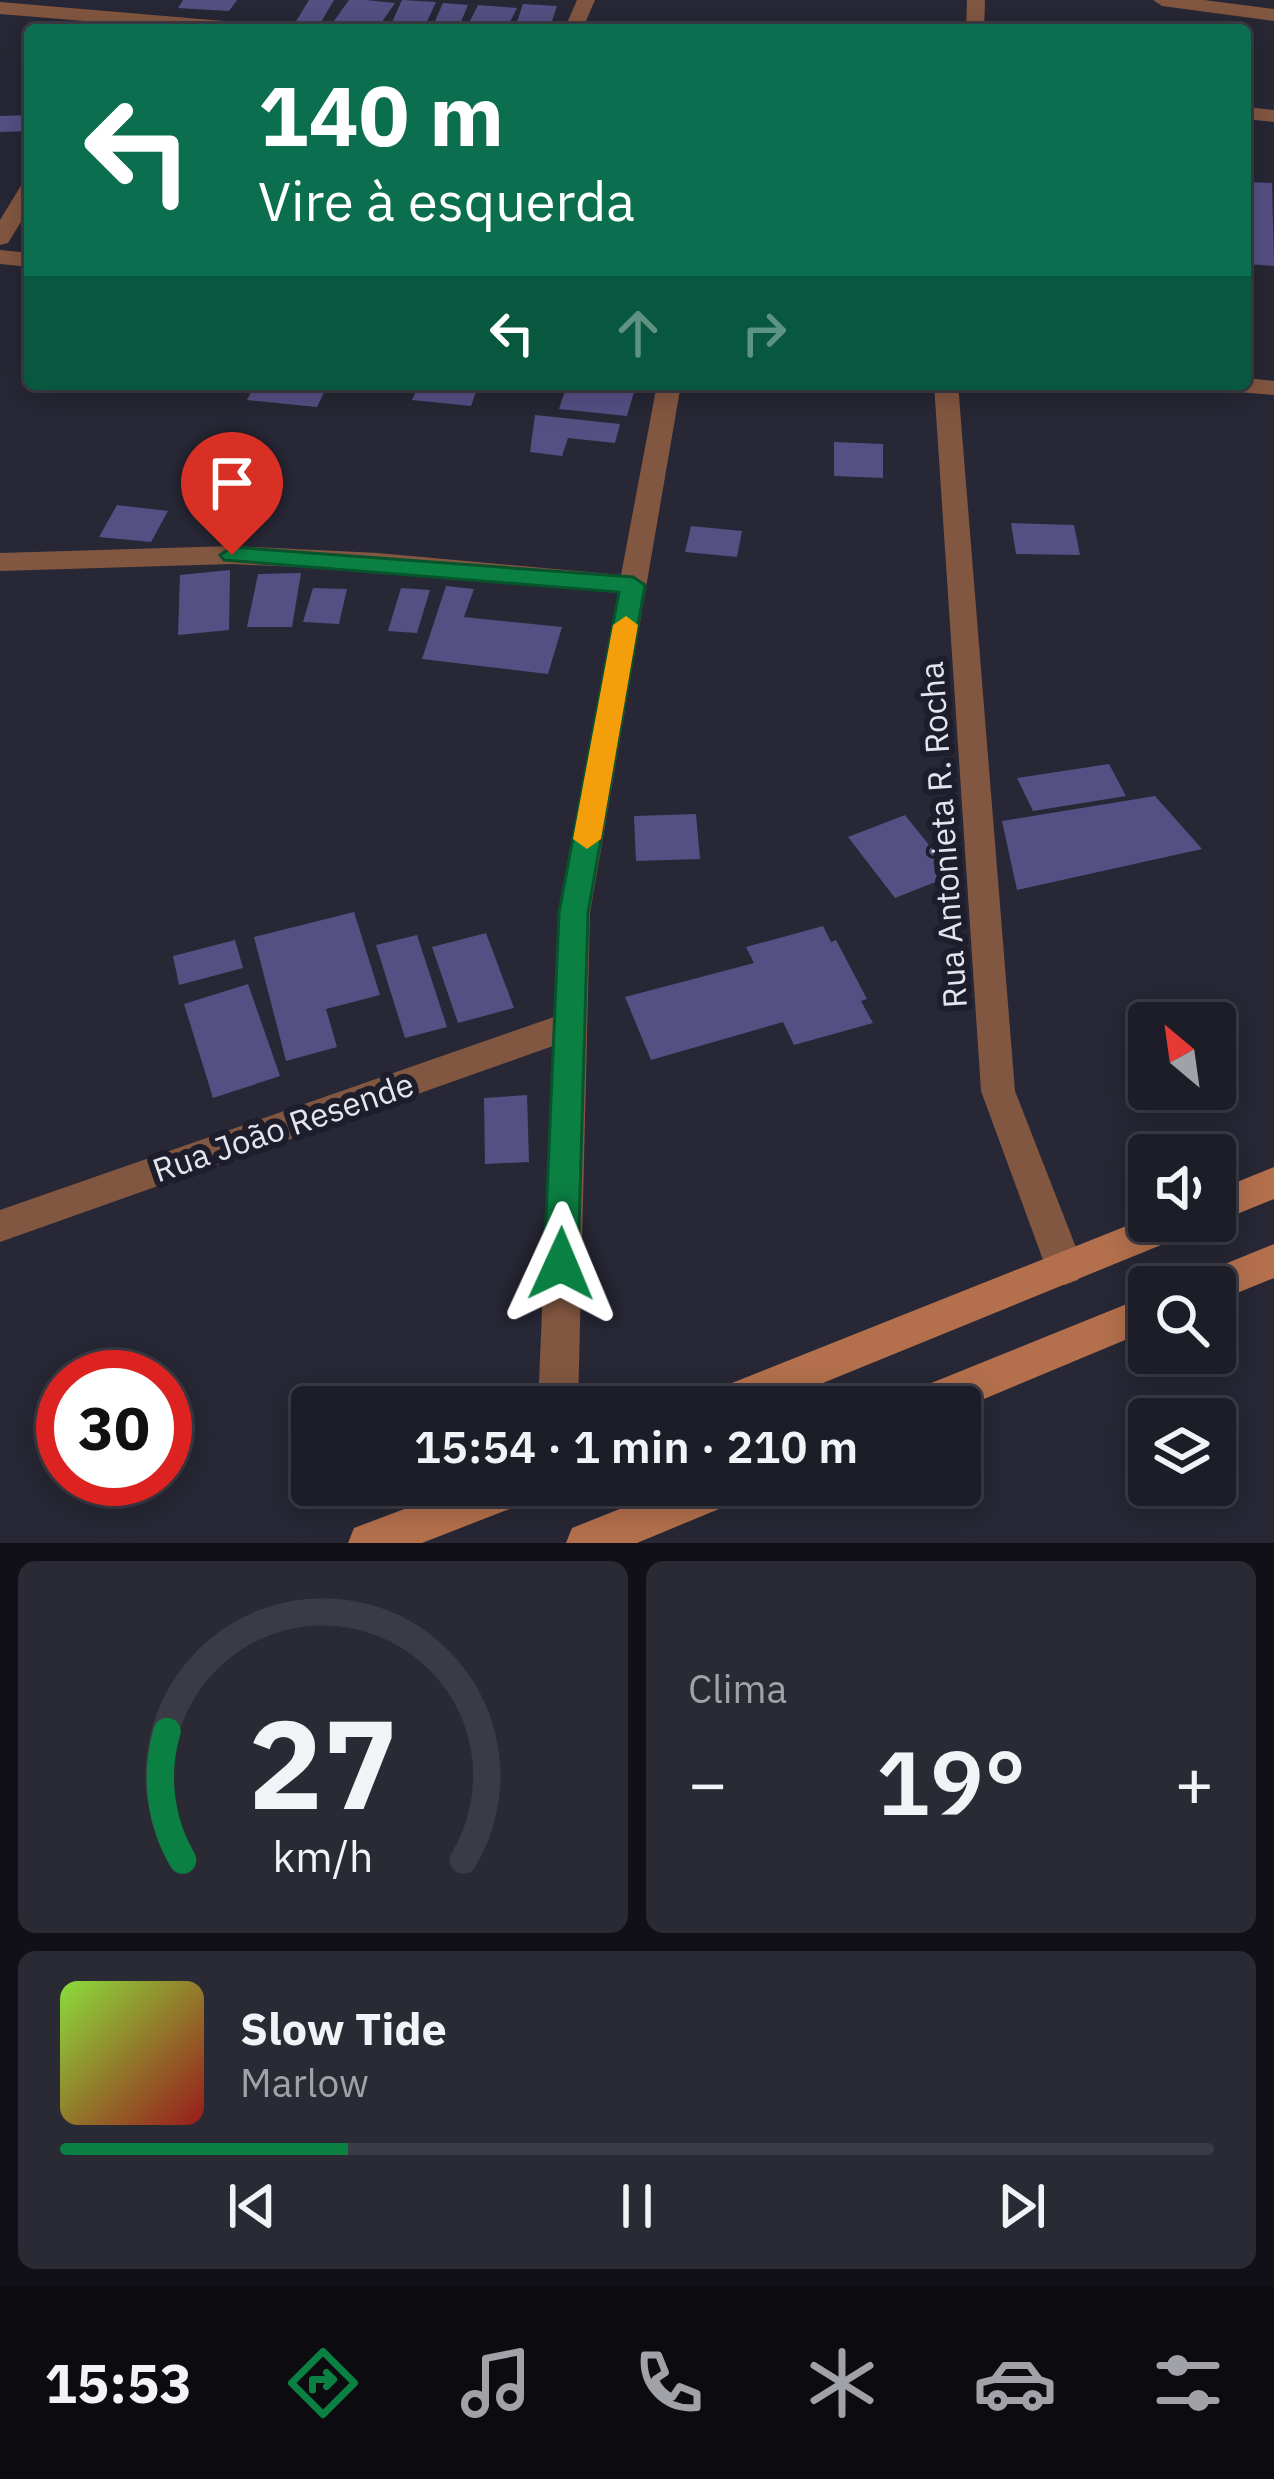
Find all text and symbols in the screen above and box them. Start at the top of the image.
text: 140 m [258,60,504,169]
icon: left [60,72,216,228]
text: Vire à esquerda [258,166,635,236]
icon: left [479,300,545,366]
icon: ahead [605,300,671,366]
icon: right [731,300,797,366]
pin [181,432,283,555]
icon: arrive [199,450,265,516]
street label: Rua Antonieta R. Rocha [909,660,976,1010]
north arrow [1128,1002,1236,1110]
map controls [1128,1002,1236,1506]
street label: Rua João Resende [147,1062,419,1191]
button: sound [1128,1134,1236,1242]
position arrow [498,1201,624,1327]
button: search [1128,1266,1236,1374]
speed limit sign: 30 [36,1350,192,1506]
button: layers [1128,1398,1236,1506]
text: 15:54 · 1 min · 210 m [414,1417,858,1475]
text: Clima [688,1663,787,1714]
text: 27 [248,1681,398,1843]
text: 19° [876,1723,1026,1840]
text: − [688,1739,728,1825]
text: + [1174,1739,1214,1825]
text: km/h [273,1828,373,1884]
text: Slow Tide [240,1999,447,2057]
text: Marlow [240,2057,369,2108]
icon: previous [219,2173,285,2239]
icon: pause [604,2173,670,2239]
icon: next [989,2173,1055,2239]
icon: directions [281,2341,365,2425]
icon: music [454,2341,538,2425]
icon: phone [627,2341,711,2425]
icon: climate [800,2341,884,2425]
icon: car [973,2341,1057,2425]
icon: filters [1146,2341,1230,2425]
text: 15:53 [44,2348,192,2418]

